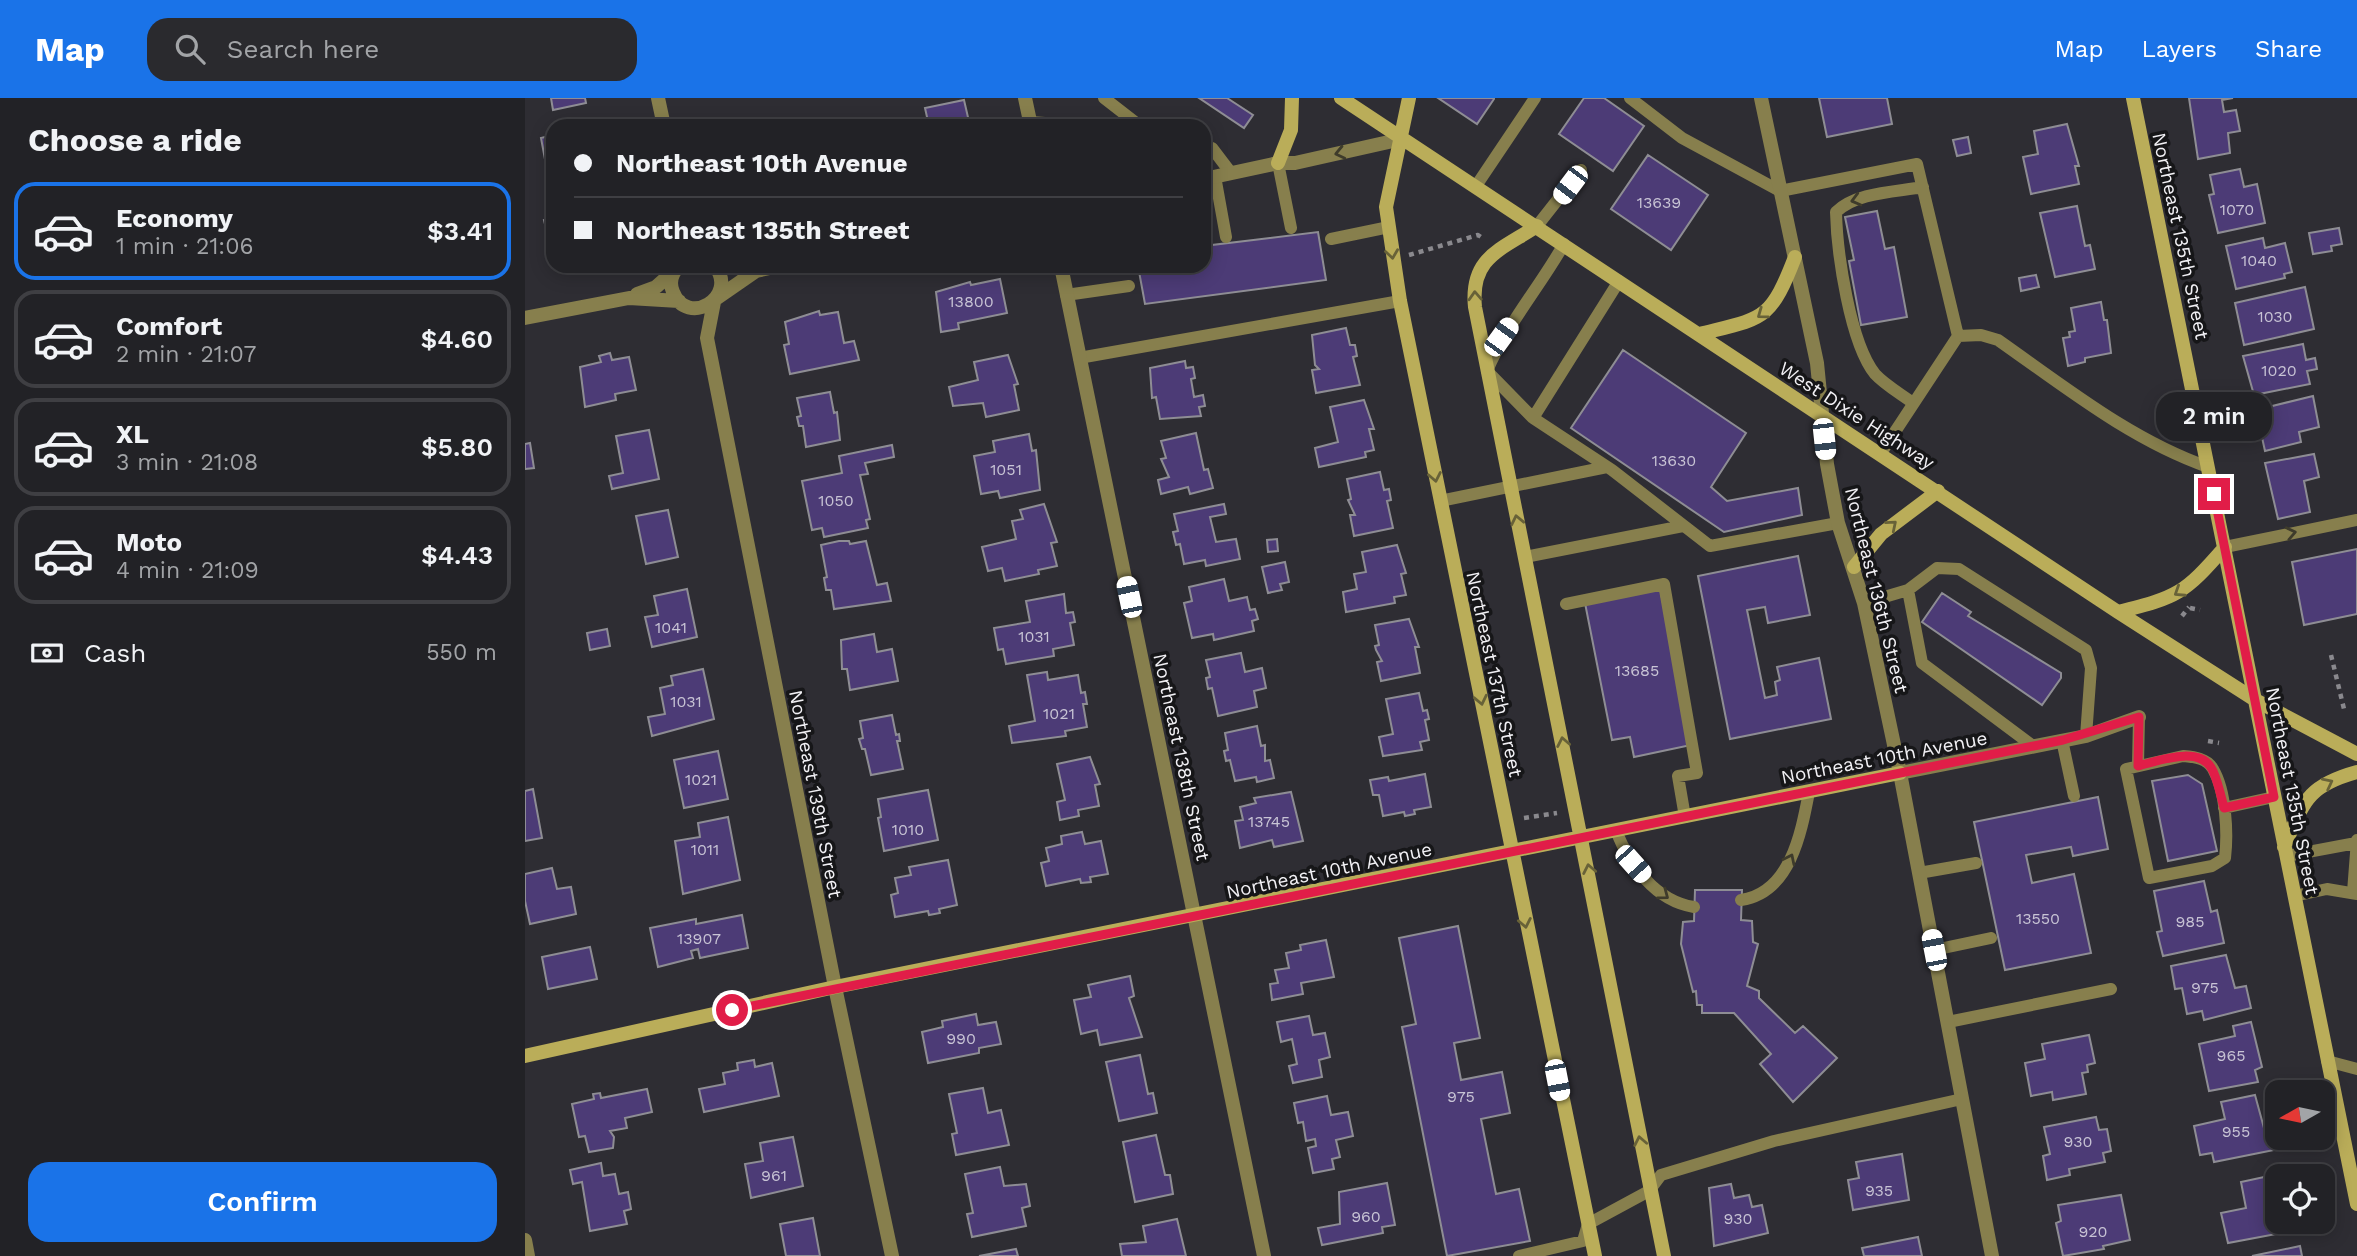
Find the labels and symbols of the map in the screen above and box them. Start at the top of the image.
street label: Northeast 135th Street [2147,131,2214,342]
one-way arrow [1334,144,1346,159]
car [1549,162,1592,208]
one-way arrow [1850,192,1862,206]
house number: 13639 [1637,193,1681,212]
house number: 1070 [2220,200,2254,219]
one-way arrow [1385,248,1400,260]
house number: 1040 [2241,251,2277,270]
one-way arrow [1467,290,1482,301]
house number: 13800 [948,292,994,311]
one-way arrow [1757,306,1770,318]
house number: 1030 [2257,307,2293,326]
car [1481,314,1522,360]
street label: West Dixie Highway [1775,357,1939,474]
house number: 1020 [2261,361,2297,380]
callout: 2 min [2156,392,2272,442]
car [1812,417,1837,461]
house number: 13630 [1652,451,1696,470]
house number: 1051 [990,460,1022,479]
one-way arrow [1426,471,1441,483]
route end [2198,478,2230,510]
street label: Northeast 136th Street [1840,485,1913,695]
house number: 1050 [818,491,854,510]
one-way arrow [1511,514,1526,526]
one-way arrow [1884,521,1897,533]
one-way arrow [2285,527,2297,542]
street label: Northeast 137th Street [1461,569,1528,779]
car [1115,574,1144,620]
one-way arrow [2174,584,2187,596]
house number: 1041 [655,618,687,637]
house number: 1031 [1018,627,1050,646]
street label: Northeast 138th Street [1148,651,1215,863]
house number: 13685 [1615,661,1659,680]
street label: Northeast 135th Street [2261,685,2324,897]
street label: Northeast 139th Street [784,688,847,900]
house number: 1031 [670,692,702,711]
one-way arrow [1472,694,1487,706]
house number: 1021 [1043,704,1075,723]
street label: Northeast 10th Avenue [1779,726,1989,789]
one-way arrow [1556,736,1571,748]
house number: 1021 [685,770,717,789]
one-way arrow [2321,777,2333,791]
house number: 13745 [1248,812,1290,831]
house number: 1010 [892,820,924,839]
street label: Northeast 10th Avenue [1224,837,1434,904]
house number: 1011 [691,840,719,859]
car [1612,841,1655,887]
one-way arrow [1781,854,1795,866]
one-way arrow [1582,864,1597,875]
one-way arrow [1657,887,1669,899]
house number: 13550 [2016,909,2060,928]
house number: 985 [2175,912,2205,931]
one-way arrow [1517,917,1532,929]
car [1920,927,1949,973]
house number: 13907 [677,929,721,948]
house number: 975 [2191,978,2219,997]
route start [716,994,748,1026]
house number: 990 [946,1029,976,1048]
house number: 965 [2217,1046,2245,1065]
car [1543,1057,1572,1103]
north arrow [2265,1080,2335,1150]
house number: 975 [1447,1087,1475,1106]
house number: 955 [2222,1122,2250,1141]
house number: 930 [2064,1132,2092,1151]
one-way arrow [1633,1135,1648,1147]
house number: 961 [761,1166,787,1185]
house number: 935 [1865,1181,1893,1200]
house number: 960 [1351,1207,1381,1226]
house number: 930 [1724,1209,1752,1228]
house number: 920 [2078,1222,2108,1241]

